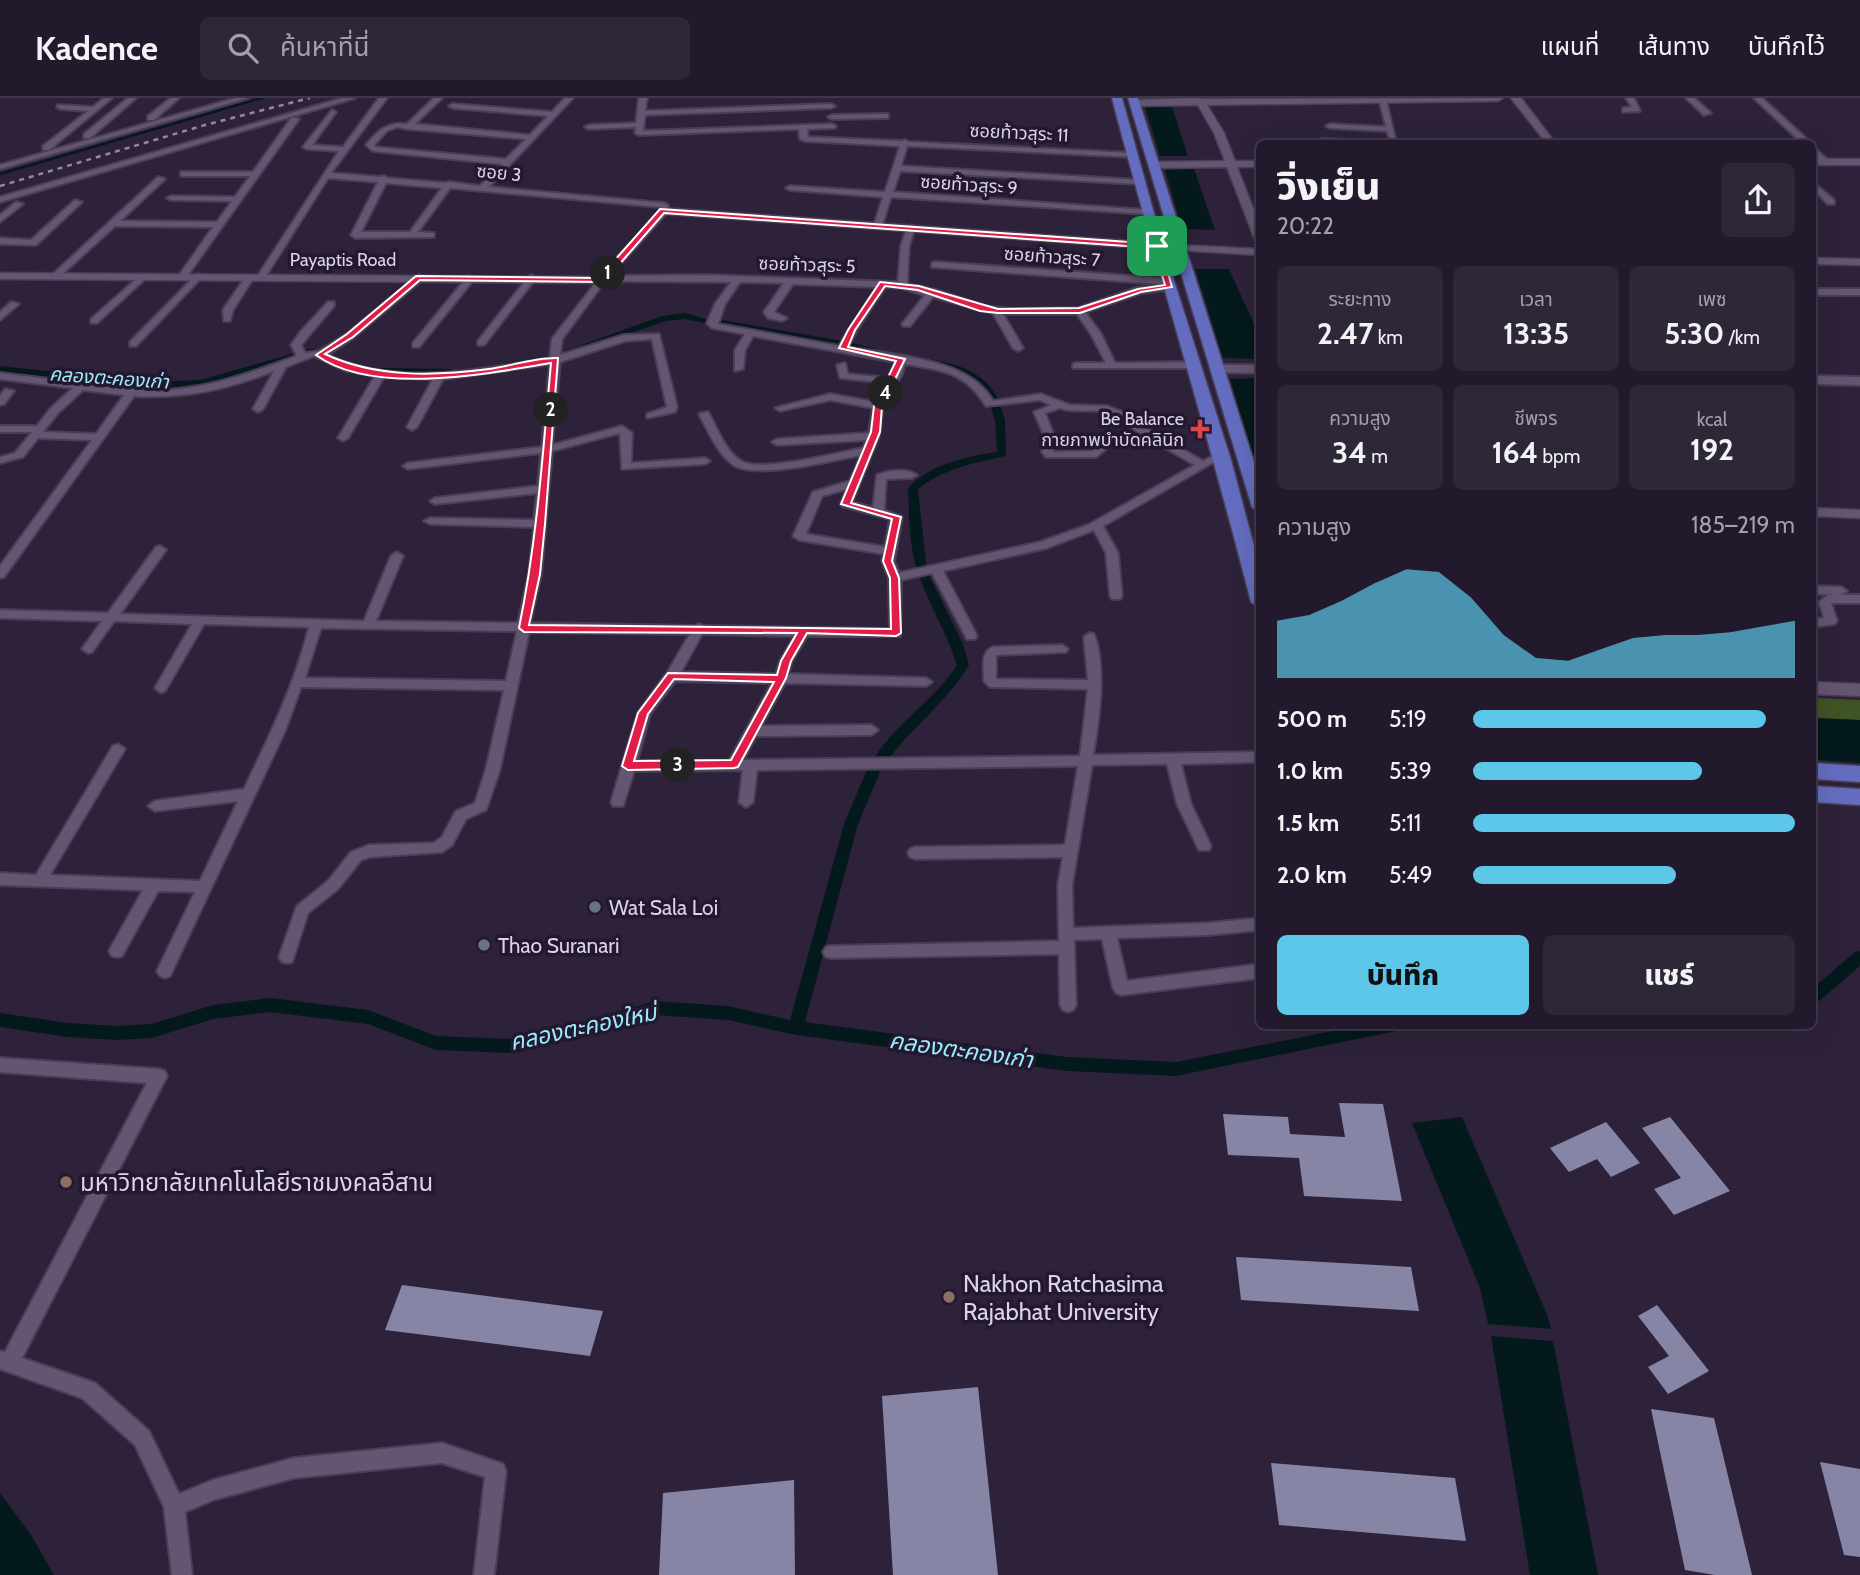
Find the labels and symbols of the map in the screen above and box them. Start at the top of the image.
street label: ซอยท้าวสุระ 11 [969,119,1069,147]
street label: ซอย 3 [476,160,522,186]
street label: ซอยท้าวสุระ 9 [920,171,1018,199]
pin [1127,216,1187,276]
street label: ซอยท้าวสุระ 7 [1003,243,1101,271]
street label: Payaptis Road [290,249,396,271]
street label: ซอยท้าวสุระ 5 [758,252,856,278]
pin: 1 [590,256,626,290]
water label: คลองตะคองเก่า [49,362,171,394]
pin: 4 [868,376,903,410]
pin: 2 [534,392,568,428]
place label: Be Balance กายภาพบำบัดคลินิก [1041,408,1184,451]
marker: Be Balance กายภาพบำบัดคลินิก [1190,419,1210,439]
pin: 3 [660,748,696,782]
place label: Wat Sala Loi [609,895,718,920]
marker: Wat Sala Loi [587,899,603,915]
place label: Thao Suranari [498,933,619,958]
marker: Thao Suranari [476,937,492,953]
water label: คลองตะคองใหม่ [507,997,662,1056]
water label: คลองตะคองเก่า [887,1026,1036,1074]
place label: มหาวิทยาลัยเทคโนโลยีราชมงคลอีสาน [80,1168,433,1197]
marker: มหาวิทยาลัยเทคโนโลยีราชมงคลอีสาน [58,1174,74,1190]
place label: Nakhon Ratchasima Rajabhat University [963,1269,1164,1326]
marker: Nakhon Ratchasima Rajabhat University [941,1289,957,1305]

